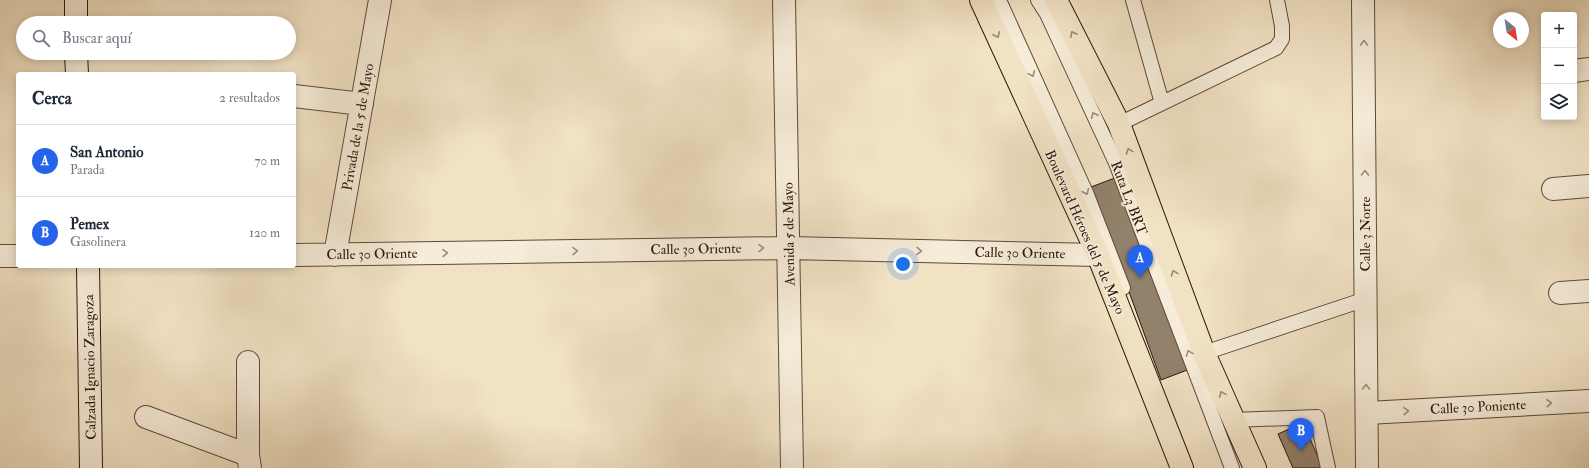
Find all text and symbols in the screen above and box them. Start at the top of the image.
north arrow [1493,12,1529,48]
map controls [1541,12,1577,120]
button: + [1541,12,1577,48]
search box [16,16,296,60]
icon: search [30,27,52,49]
text: Buscar aquí [62,29,131,48]
one-way arrow [992,31,1000,39]
one-way arrow [1071,31,1078,38]
one-way arrow [1360,40,1368,46]
button: − [1541,48,1577,84]
street label: Privada de la 5 de Mayo [338,62,379,192]
one-way arrow [1027,69,1035,77]
button: layers [1541,84,1577,120]
text: Cerca [32,88,72,109]
text: 2 resultados [219,90,280,106]
one-way arrow [1091,112,1099,120]
text: San Antonio [70,143,143,162]
street label: Boulevard Héroes del 5 de Mayo [1040,147,1129,317]
one-way arrow [1126,148,1134,155]
text: A [41,153,49,169]
text: 70 m [255,153,280,169]
street label: Ruta L3 BRT [1107,159,1151,238]
text: Parada [70,162,105,178]
one-way arrow [1361,170,1369,176]
street label: Avenida 5 de Mayo [780,182,799,287]
one-way arrow [1081,188,1089,196]
street label: Calle 3 Norte [1357,196,1374,271]
text: Pemex [70,215,109,234]
text: B [41,225,49,241]
text: 120 m [249,225,280,241]
text: Gasolinera [70,234,126,250]
street label: Calle 30 Oriente [650,240,742,258]
one-way arrow [758,244,764,252]
street label: Calle 30 Oriente [974,244,1066,262]
street label: Calle 30 Oriente [326,245,418,263]
pin: A [1127,245,1153,278]
one-way arrow [572,247,578,255]
one-way arrow [916,247,922,255]
one-way arrow [442,249,448,257]
your location [893,254,913,274]
one-way arrow [1171,269,1179,276]
street label: Calzada Ignacio Zaragoza [80,294,100,440]
one-way arrow [1185,349,1193,356]
one-way arrow [1362,384,1370,390]
one-way arrow [1219,390,1227,398]
street label: Calle 30 Poniente [1430,396,1527,418]
one-way arrow [1546,399,1552,407]
one-way arrow [1403,406,1409,415]
pin: B [1288,418,1314,451]

